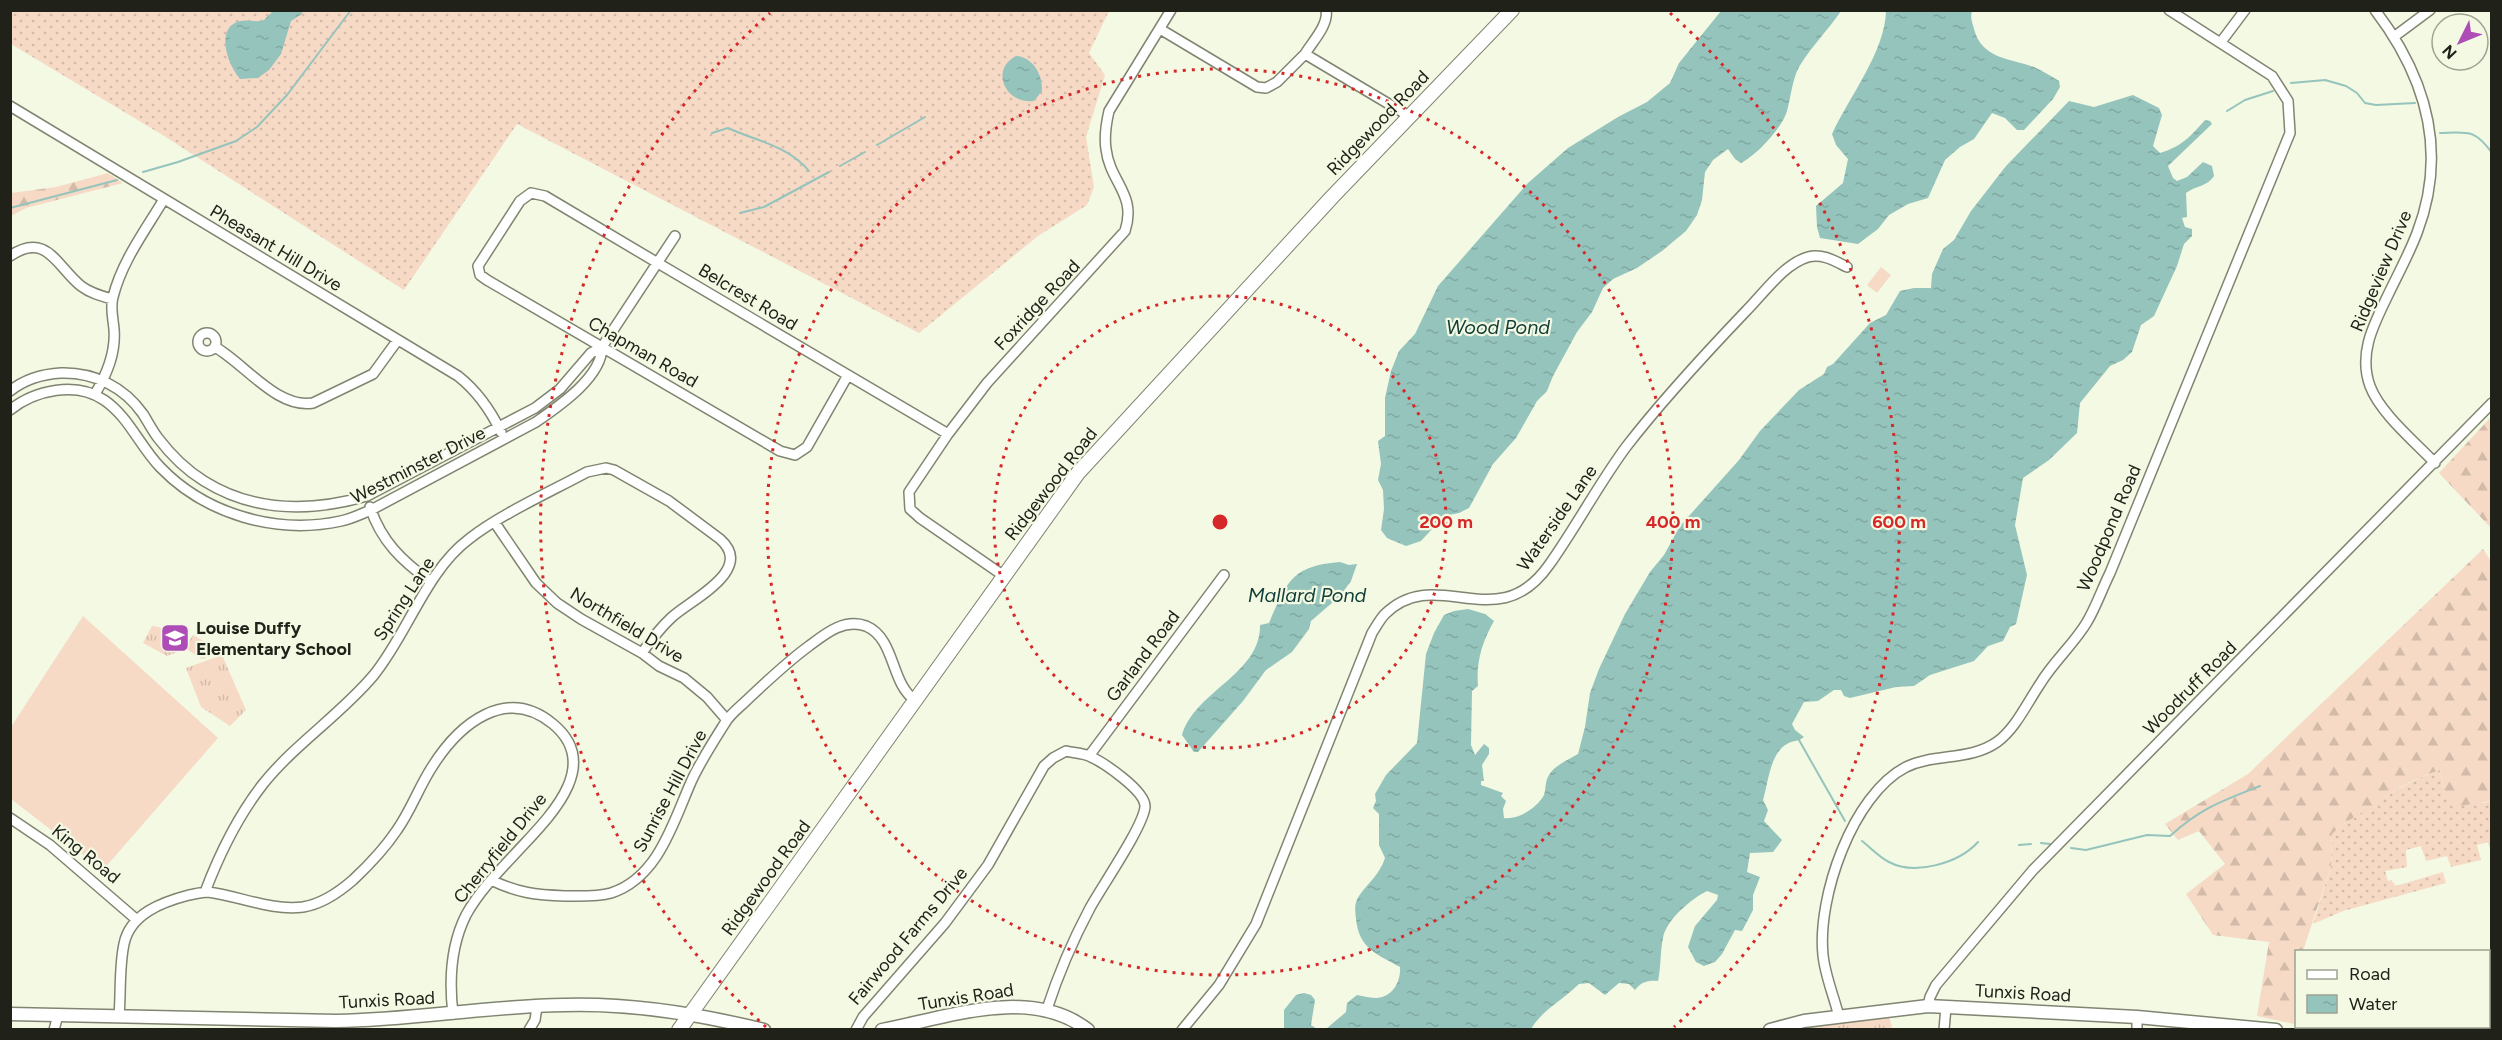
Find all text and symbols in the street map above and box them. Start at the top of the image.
north arrow [2430,12,2490,72]
text: N [2438,41,2461,63]
street label: Ridgewood Road [1322,66,1434,180]
street label: Pheasant Hill Drive [206,200,346,296]
street label: Ridgeview Drive [2346,207,2416,335]
street label: Foxridge Road [990,255,1084,355]
street label: Belcrest Road [695,259,801,335]
street label: Chapman Road [584,312,702,392]
water label: Wood Pond [1446,315,1550,339]
street label: Westminster Drive [347,421,489,508]
street label: Ridgewood Road [1000,423,1102,545]
street label: Waterside Lane [1512,461,1602,575]
street label: Woodpond Road [2072,461,2146,595]
text: 200 m [1419,511,1473,533]
text: 400 m [1646,511,1700,533]
text: 600 m [1872,511,1926,533]
centre of rings [1210,512,1230,532]
street label: Spring Lane [369,553,439,645]
street label: Northfield Drive [566,582,688,668]
water label: Mallard Pond [1248,583,1367,607]
street label: Garland Road [1102,606,1184,706]
place label: Louise Duffy Elementary School [196,617,351,660]
school or university icon: Louise Duffy Elementary School [159,622,191,654]
street label: Woodruff Road [2139,637,2241,739]
street label: Sunrise Hill Drive [628,726,712,856]
street label: Cherryfield Drive [449,788,551,908]
street label: Ridgewood Road [717,816,815,940]
street label: King Road [47,820,125,888]
street label: Fairwood Farms Drive [844,862,972,1010]
legend [2295,950,2490,1028]
text: Road [2349,963,2390,985]
street label: Tunxis Road [917,979,1015,1015]
street label: Tunxis Road [1974,979,2072,1007]
street label: Tunxis Road [338,986,436,1014]
text: Water [2349,993,2397,1015]

